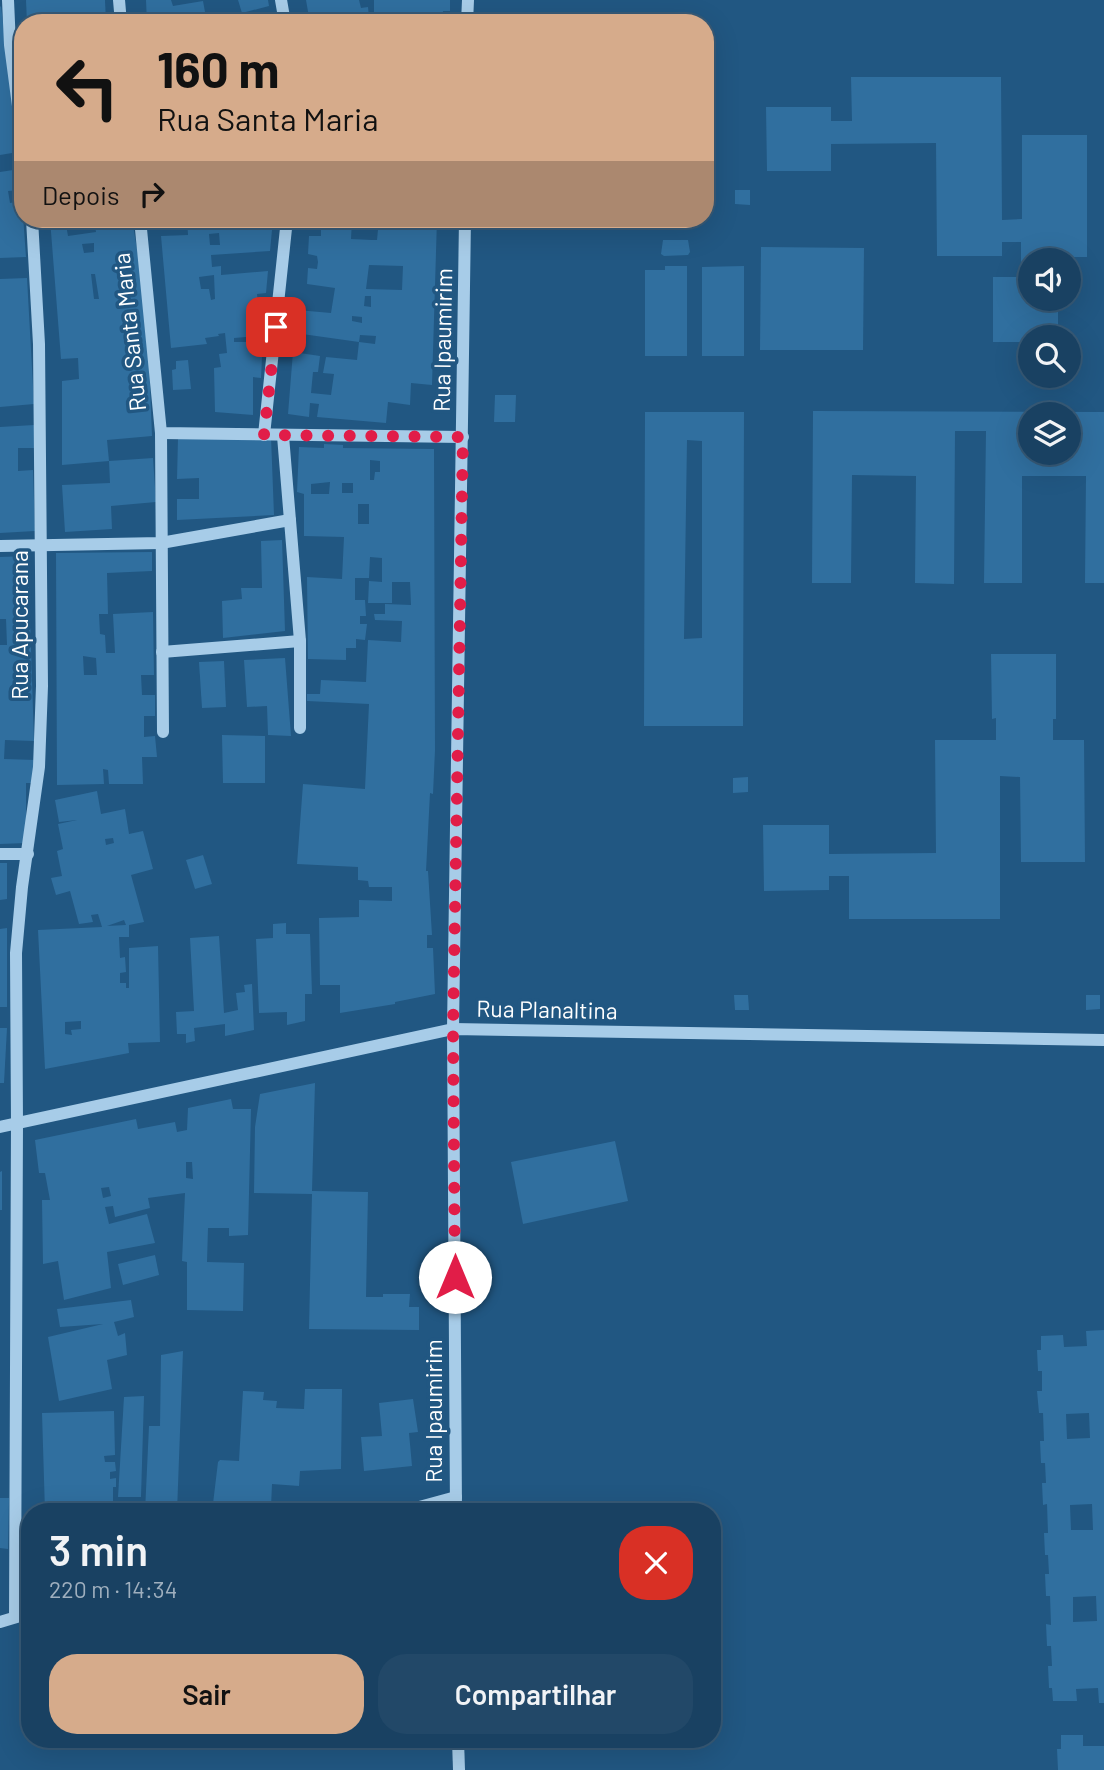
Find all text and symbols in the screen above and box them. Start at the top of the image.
text: 160 m [157,39,279,98]
icon: left [42,42,133,133]
text: Rua Santa Maria [157,99,379,137]
icon: right [133,175,171,213]
text: Depois [42,179,119,210]
map controls [1018,248,1081,465]
button: sound [1018,248,1081,311]
street label: Rua Santa Maria [107,251,151,413]
street label: Rua Ipaumirim [427,268,457,412]
pin [246,297,306,357]
icon: arrive [257,308,295,346]
button: search [1018,325,1081,388]
button: layers [1018,402,1081,465]
street label: Rua Apucarana [5,550,33,700]
street label: Rua Planaltina [476,994,618,1024]
position arrow [418,1240,492,1314]
street label: Rua Ipaumirim [419,1339,447,1483]
text: 3 min [49,1524,148,1574]
button: close [619,1526,693,1600]
text: 220 m · 14:34 [49,1575,177,1603]
button: Sair [49,1654,364,1734]
button: Compartilhar [378,1654,693,1734]

